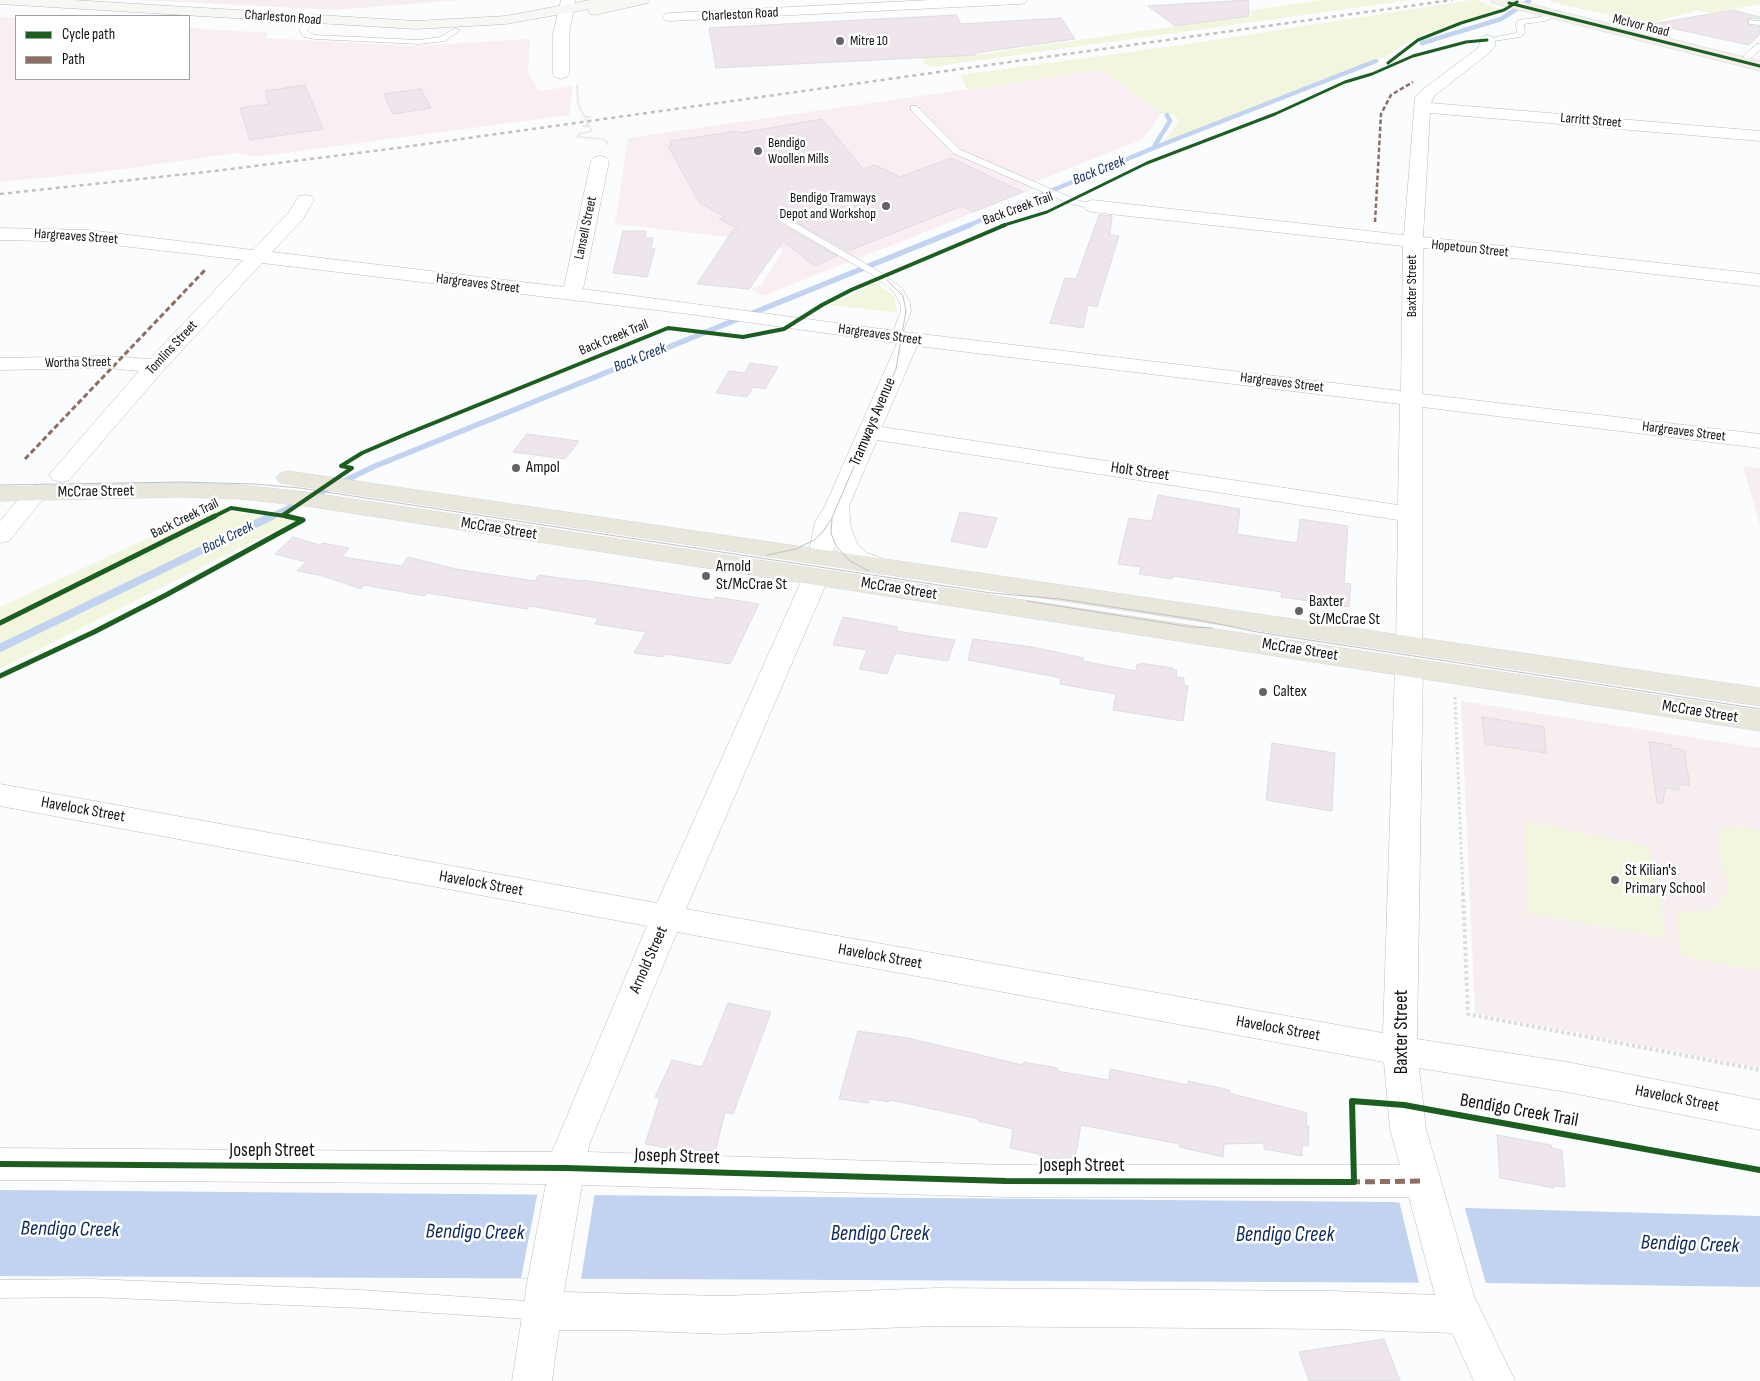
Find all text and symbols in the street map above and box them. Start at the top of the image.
street label: Charleston Road [701,5,779,25]
street label: Charleston Road [244,7,322,29]
street label: McIvor Road [1611,11,1671,41]
legend [15,15,190,80]
text: Cycle path [62,25,115,44]
place label: Mitre 10 [850,33,888,49]
marker: Mitre 10 [834,35,846,47]
text: Path [62,50,85,69]
street label: Larritt Street [1560,110,1622,132]
place label: Bendigo Woollen Mills [768,135,829,168]
marker: Bendigo Woollen Mills [752,145,764,157]
water label: Back Creek [1070,152,1128,190]
street label: Back Creek Trail [981,189,1055,229]
place label: Bendigo Tramways Depot and Workshop [779,190,876,222]
street label: Lansell Street [571,195,601,261]
marker: Bendigo Tramways Depot and Workshop [880,200,892,212]
street label: Hargreaves Street [33,226,119,248]
street label: Hopetoun Street [1430,237,1510,261]
street label: Baxter Street [1404,255,1420,317]
street label: Hargreaves Street [435,271,521,297]
street label: Back Creek Trail [577,316,651,360]
street label: Tomlins Street [143,317,201,379]
street label: Hargreaves Street [837,321,923,349]
water label: Back Creek [611,339,669,377]
street label: Wortha Street [45,354,111,372]
street label: Hargreaves Street [1239,370,1325,396]
street label: Tramways Avenue [846,375,900,469]
street label: Hargreaves Street [1641,419,1727,445]
place label: Ampol [526,458,560,478]
street label: Holt Street [1109,458,1171,486]
marker: Ampol [510,462,522,474]
street label: McCrae Street [57,482,135,502]
street label: Back Creek Trail [148,495,222,543]
street label: McCrae Street [460,514,538,544]
water label: Back Creek [199,518,257,558]
place label: Arnold St/McCrae St [716,557,787,595]
marker: Arnold St/McCrae St [700,570,712,582]
street label: McCrae Street [860,574,938,604]
place label: Baxter St/McCrae St [1309,592,1380,630]
marker: Baxter St/McCrae St [1293,605,1305,617]
street label: McCrae Street [1261,635,1339,665]
place label: Caltex [1273,682,1307,702]
marker: Caltex [1257,686,1269,698]
street label: McCrae Street [1661,697,1739,727]
street label: Havelock Street [39,793,127,827]
place label: St Kilian's Primary School [1625,861,1706,899]
street label: Havelock Street [437,867,525,901]
marker: St Kilian's Primary School [1609,874,1621,886]
street label: Arnold Street [626,924,672,996]
street label: Havelock Street [836,940,924,974]
street label: Baxter Street [1391,990,1413,1074]
street label: Havelock Street [1234,1012,1322,1046]
street label: Havelock Street [1633,1081,1721,1117]
street label: Bendigo Creek Trail [1458,1089,1580,1133]
street label: Joseph Street [229,1140,315,1162]
street label: Joseph Street [634,1144,720,1170]
street label: Joseph Street [1039,1155,1125,1177]
water label: Bendigo Creek [20,1217,120,1243]
water label: Bendigo Creek [425,1220,525,1246]
water label: Bendigo Creek [831,1222,929,1248]
water label: Bendigo Creek [1236,1223,1334,1249]
water label: Bendigo Creek [1640,1231,1740,1259]

